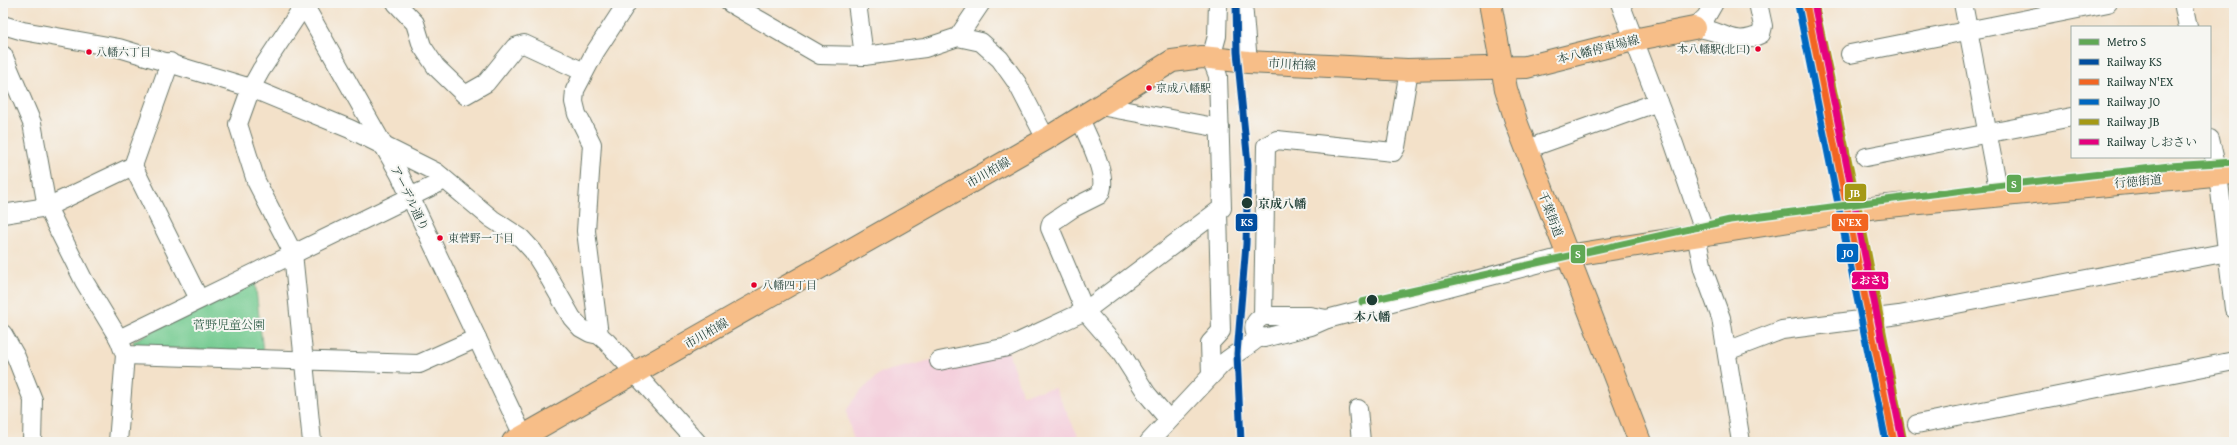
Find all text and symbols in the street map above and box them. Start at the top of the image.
legend [2071,26,2211,158]
street label: 本八幡停車場線 [1555,31,1641,67]
text: Metro S [2107,33,2146,50]
place label: 本八幡駅(北口) [1677,41,1750,57]
place label: 八幡六丁目 [96,44,151,60]
marker: 本八幡駅(北口) [1753,44,1763,54]
marker: 八幡六丁目 [84,47,94,57]
text: Railway KS [2107,53,2162,70]
street label: 市川柏線 [1268,54,1316,74]
text: Railway N'EX [2107,73,2174,90]
place label: 京成八幡駅 [1156,80,1211,96]
marker: 京成八幡駅 [1144,83,1154,93]
text: Railway JO [2107,93,2160,110]
text: Railway JB [2107,113,2160,130]
text: Railway しおさい [2107,133,2197,150]
street label: 市川柏線 [963,153,1013,191]
street label: アーデル通り [387,162,433,234]
street label: 行徳街道 [2113,170,2163,192]
line badge: S [2006,174,2022,193]
text: S [2011,176,2017,192]
line badge: JB [1844,183,1867,202]
text: JB [1848,185,1860,201]
street label: 千葉街道 [1534,189,1568,239]
place label: 京成八幡 [1258,195,1307,212]
marker: 京成八幡 [1240,196,1254,210]
line badge: KS [1235,213,1258,232]
line badge: N'EX [1831,213,1869,232]
text: KS [1241,214,1254,230]
text: N'EX [1838,214,1862,230]
place label: 東菅野一丁目 [448,230,514,246]
marker: 東菅野一丁目 [435,233,445,243]
line badge: JO [1836,243,1859,263]
line badge: S [1570,244,1586,264]
text: JO [1841,245,1853,261]
text: S [1575,246,1581,262]
line badge: しおさい [1851,271,1889,290]
text: しおさい [1848,272,1892,288]
place label: 八幡四丁目 [762,277,817,293]
marker: 八幡四丁目 [749,280,759,290]
marker: 本八幡 [1365,293,1379,307]
place label: 本八幡 [1354,308,1391,325]
street label: 市川柏線 [681,314,731,352]
park label: 菅野児童公園 [193,316,265,333]

